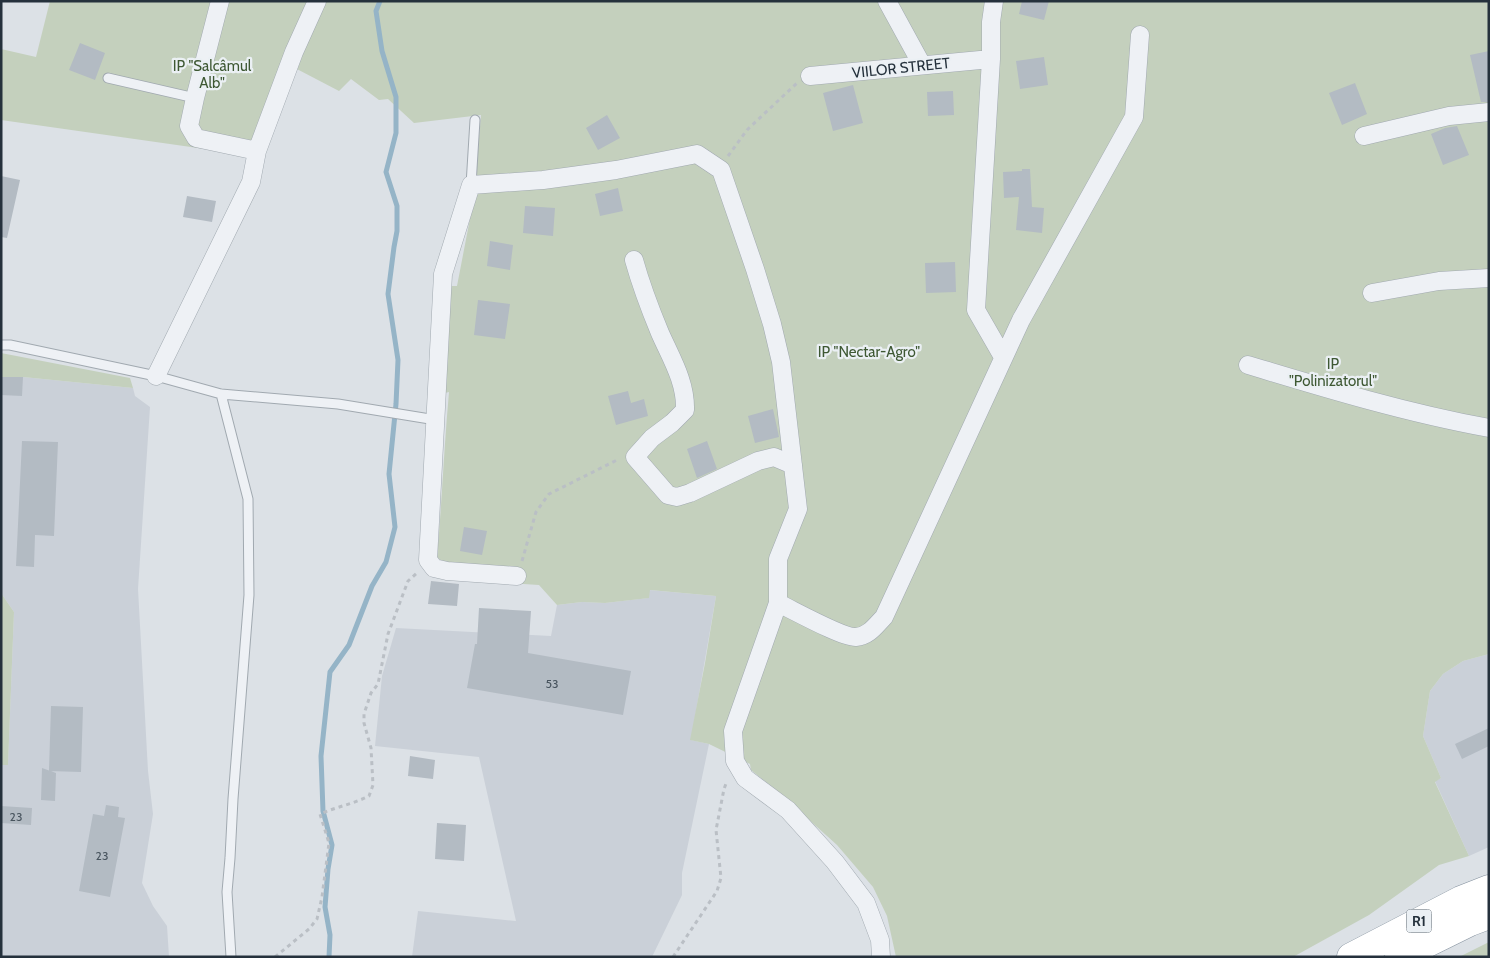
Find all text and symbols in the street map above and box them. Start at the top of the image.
street label: VIILOR STREET [851,54,951,82]
park label: IP "Salcâmul Alb" [173,57,252,92]
park label: IP "Nectar-Agro" [818,343,920,361]
park label: IP "Polinizatorul" [1289,355,1377,390]
house number: 53 [546,676,558,691]
house number: 23 [10,809,22,824]
house number: 23 [96,848,108,863]
road number: R1 [1406,909,1432,932]

